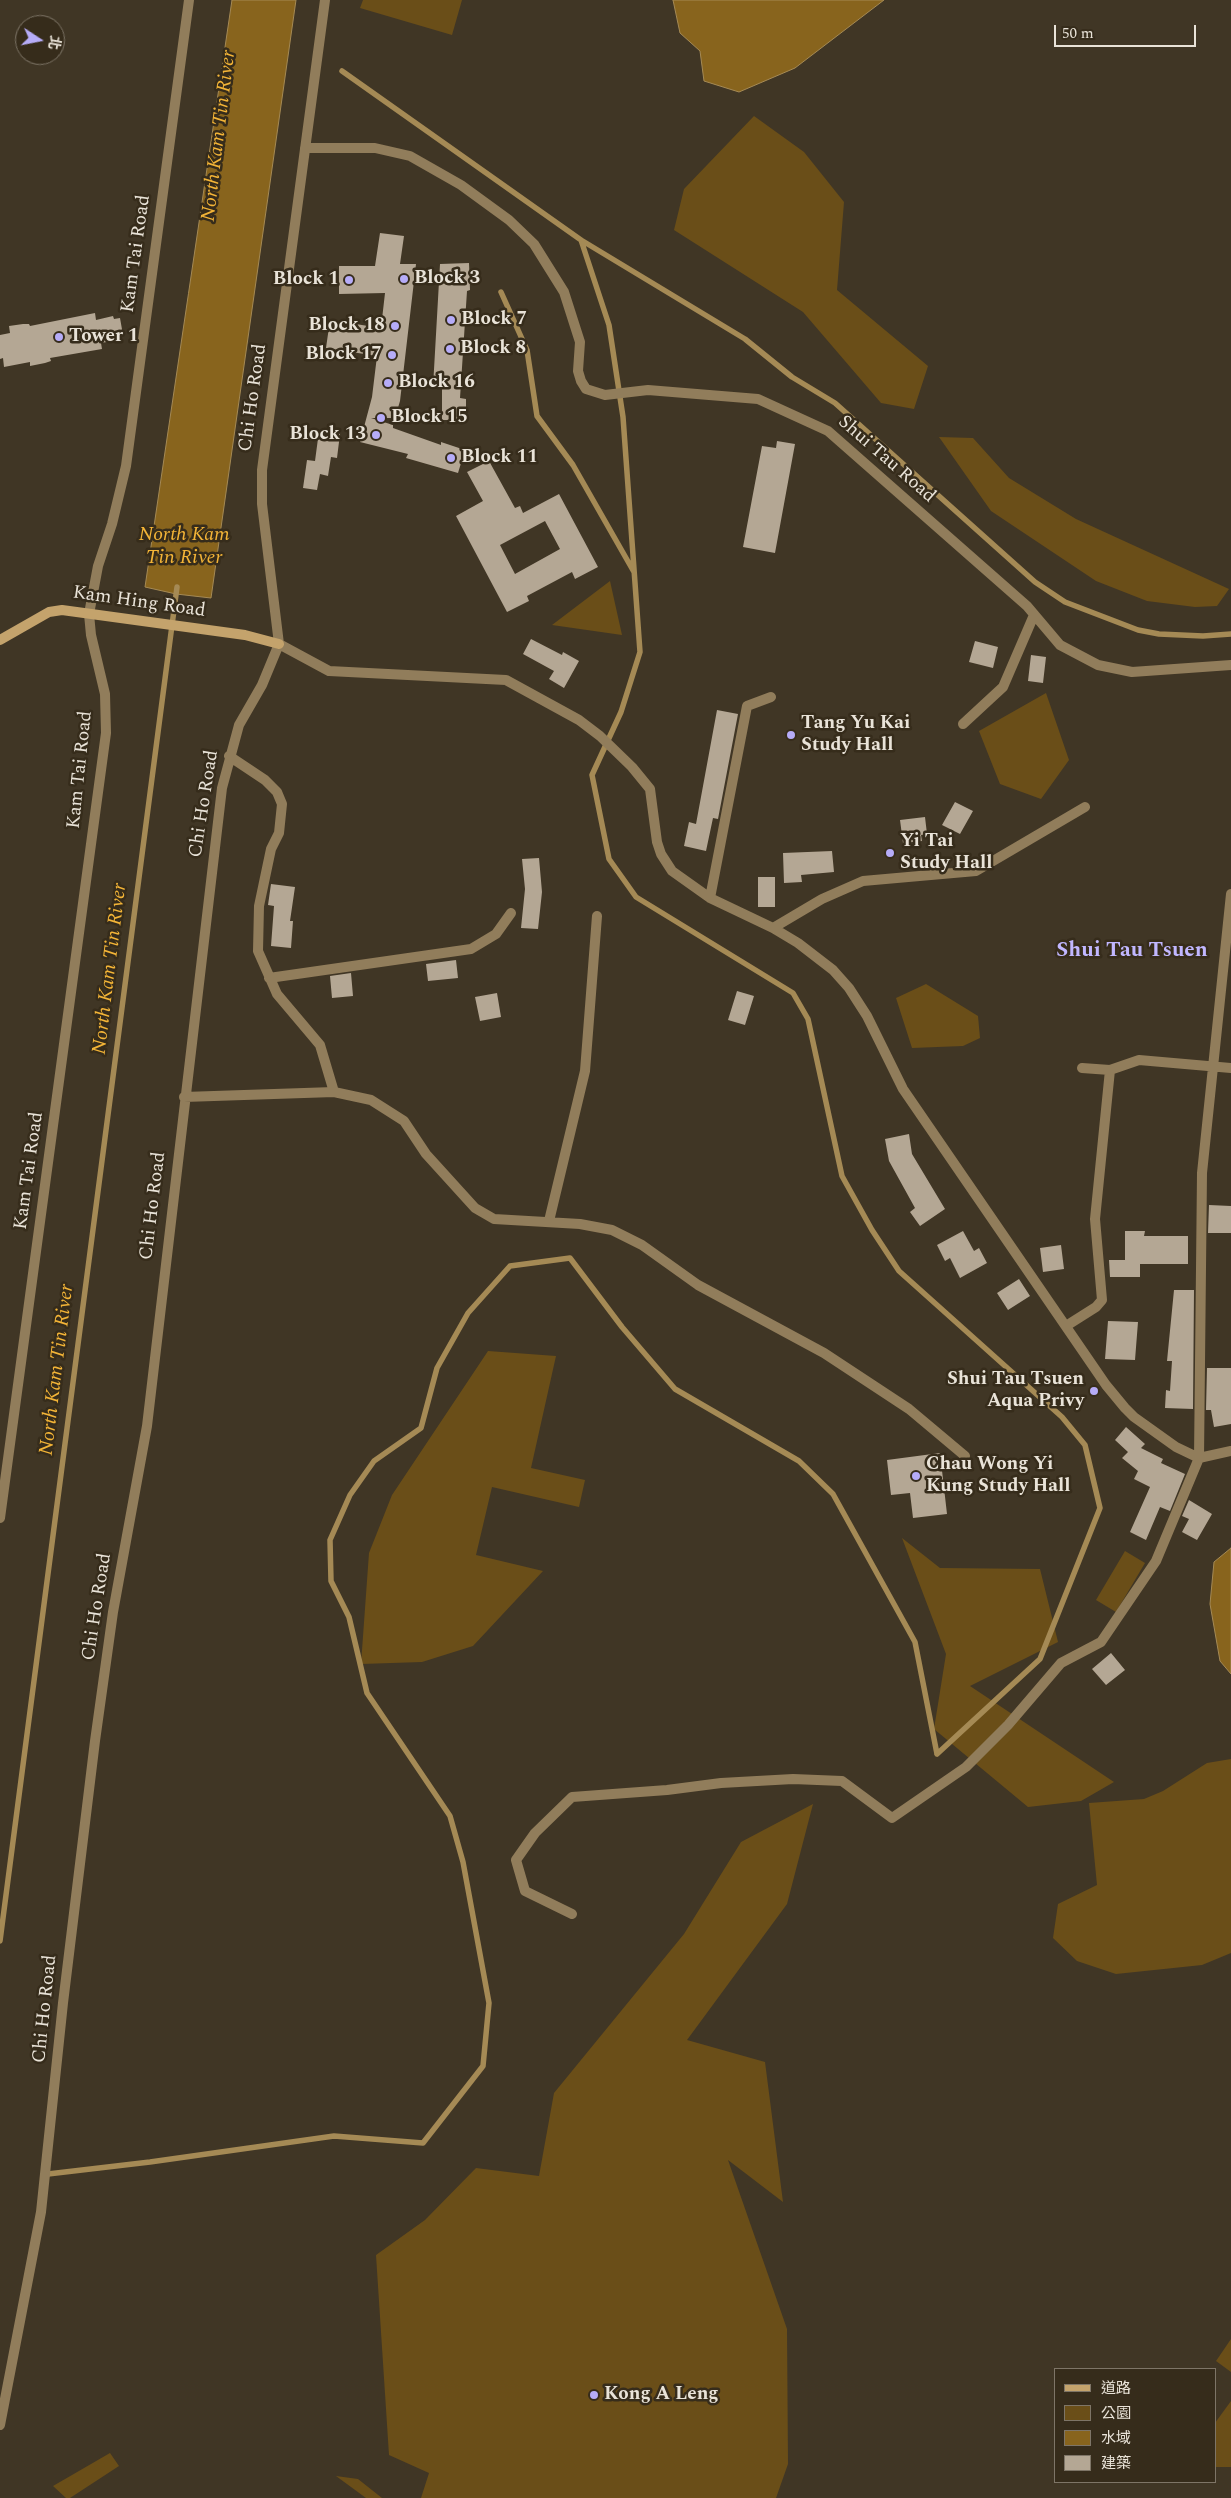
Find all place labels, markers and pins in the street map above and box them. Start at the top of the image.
place label: Block 3 [414,268,480,290]
place label: Block 1 [273,269,339,291]
marker: Block 3 [398,273,410,285]
marker: Block 1 [343,274,355,286]
place label: Block 7 [461,309,527,331]
marker: Block 7 [445,314,457,326]
place label: Block 18 [308,315,385,337]
marker: Block 18 [389,320,401,332]
place label: Tower 1 [69,326,138,348]
marker: Tower 1 [53,331,65,343]
place label: Block 8 [460,338,526,360]
marker: Block 8 [444,343,456,355]
place label: Block 17 [305,344,382,366]
marker: Block 17 [386,349,398,361]
place label: Block 16 [398,372,475,394]
marker: Block 16 [382,377,394,389]
place label: Block 15 [391,407,468,429]
marker: Block 15 [375,412,387,424]
place label: Block 13 [289,424,366,446]
marker: Block 13 [370,429,382,441]
place label: Block 11 [461,447,538,469]
marker: Block 11 [445,452,457,464]
place label: Tang Yu Kai Study Hall [801,713,910,757]
marker: Tang Yu Kai Study Hall [785,729,797,741]
place label: Yi Tai Study Hall [900,831,992,875]
marker: Yi Tai Study Hall [884,847,896,859]
place label: Shui Tau Tsuen Aqua Privy [947,1369,1084,1413]
marker: Shui Tau Tsuen Aqua Privy [1088,1385,1100,1397]
place label: Chau Wong Yi Kung Study Hall [926,1454,1070,1498]
marker: Chau Wong Yi Kung Study Hall [910,1470,922,1482]
place label: Kong A Leng [604,2384,719,2406]
marker: Kong A Leng [588,2389,600,2401]

